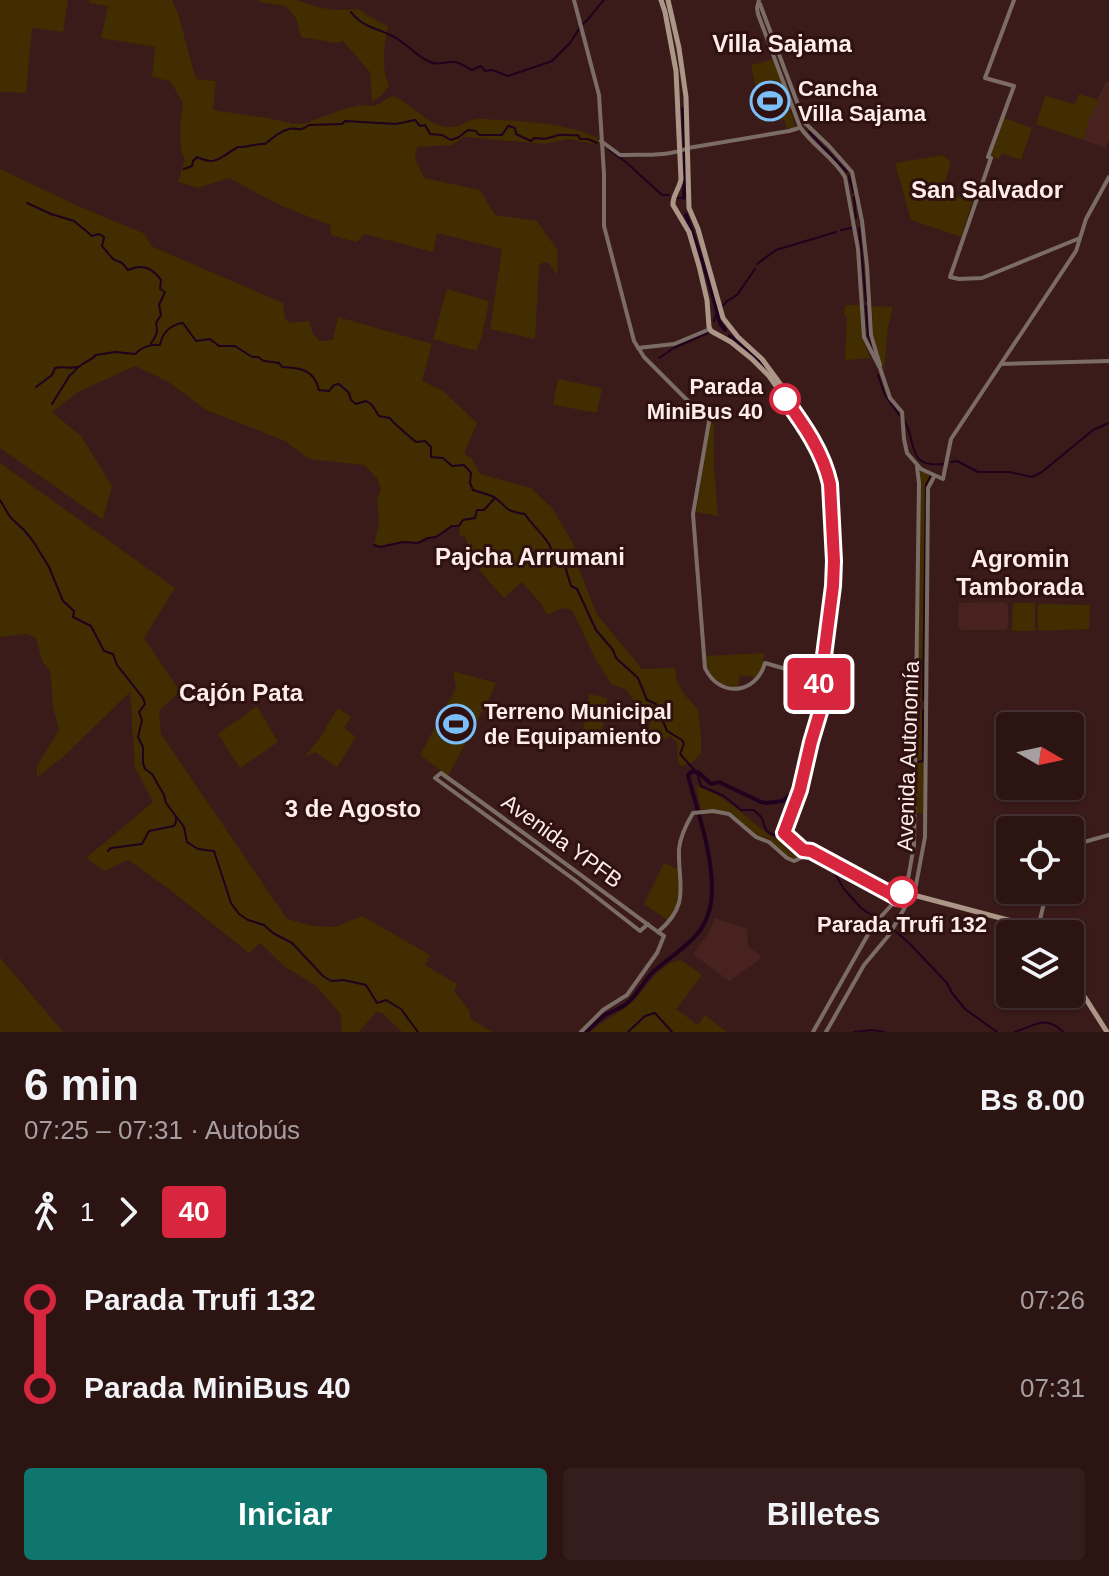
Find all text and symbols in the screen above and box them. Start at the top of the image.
district label: Villa Sajama [712,30,852,57]
place label: Cancha Villa Sajama [798,76,927,126]
sports icon: Cancha Villa Sajama [749,80,791,122]
district label: San Salvador [911,176,1063,203]
place label: Parada MiniBus 40 [647,374,764,424]
marker: Parada MiniBus 40 [770,384,800,414]
district label: Pajcha Arrumani [435,543,625,570]
district label: Agromin Tamborada [956,545,1084,600]
line badge: 40 [783,658,855,710]
street label: Avenida Autonomía [892,660,924,852]
text: 40 [803,668,835,699]
district label: Cajón Pata [179,679,304,706]
place label: Terreno Municipal de Equipamiento [484,699,672,749]
sports icon: Terreno Municipal de Equipamiento [435,703,477,745]
north arrow [996,712,1084,800]
map controls [996,712,1084,1008]
street label: Avenida YPFB [497,789,627,893]
district label: 3 de Agosto [285,795,421,822]
button: locate [996,816,1084,904]
marker: Parada Trufi 132 [887,877,917,907]
place label: Parada Trufi 132 [817,912,987,937]
button: layers [996,920,1084,1008]
text: 6 min [24,1060,139,1109]
text: Bs 8.00 [980,1083,1085,1116]
text: 07:25 – 07:31 · Autobús [24,1115,300,1145]
icon: walk [24,1190,68,1234]
icon: forward [106,1190,150,1234]
text: 40 [178,1196,210,1227]
text: 1 [80,1197,94,1227]
text: Parada Trufi 132 [84,1283,316,1316]
text: 07:26 [1020,1285,1085,1315]
text: Parada MiniBus 40 [84,1371,351,1404]
text: 07:31 [1020,1373,1085,1403]
button: Iniciar [24,1468,547,1560]
button: Billetes [563,1468,1085,1560]

